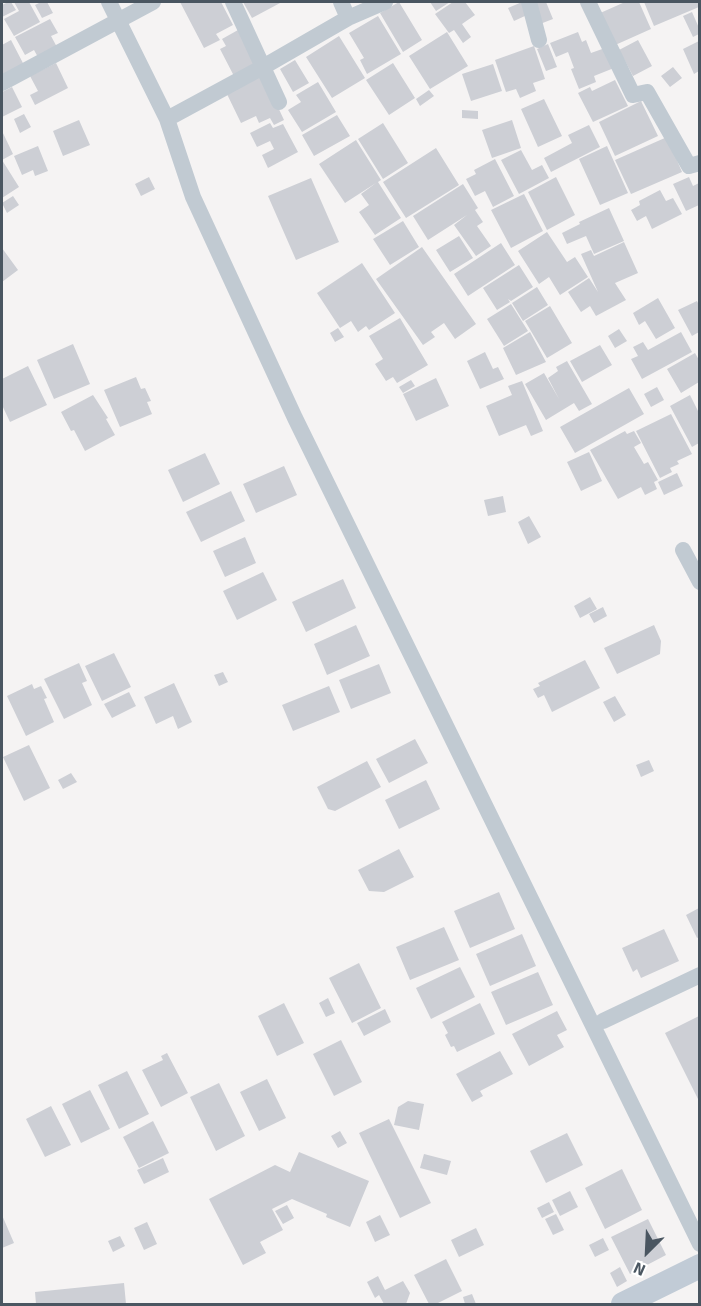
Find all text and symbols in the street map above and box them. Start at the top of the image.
north arrow [617,1222,677,1282]
text: N [631,1257,649,1280]

